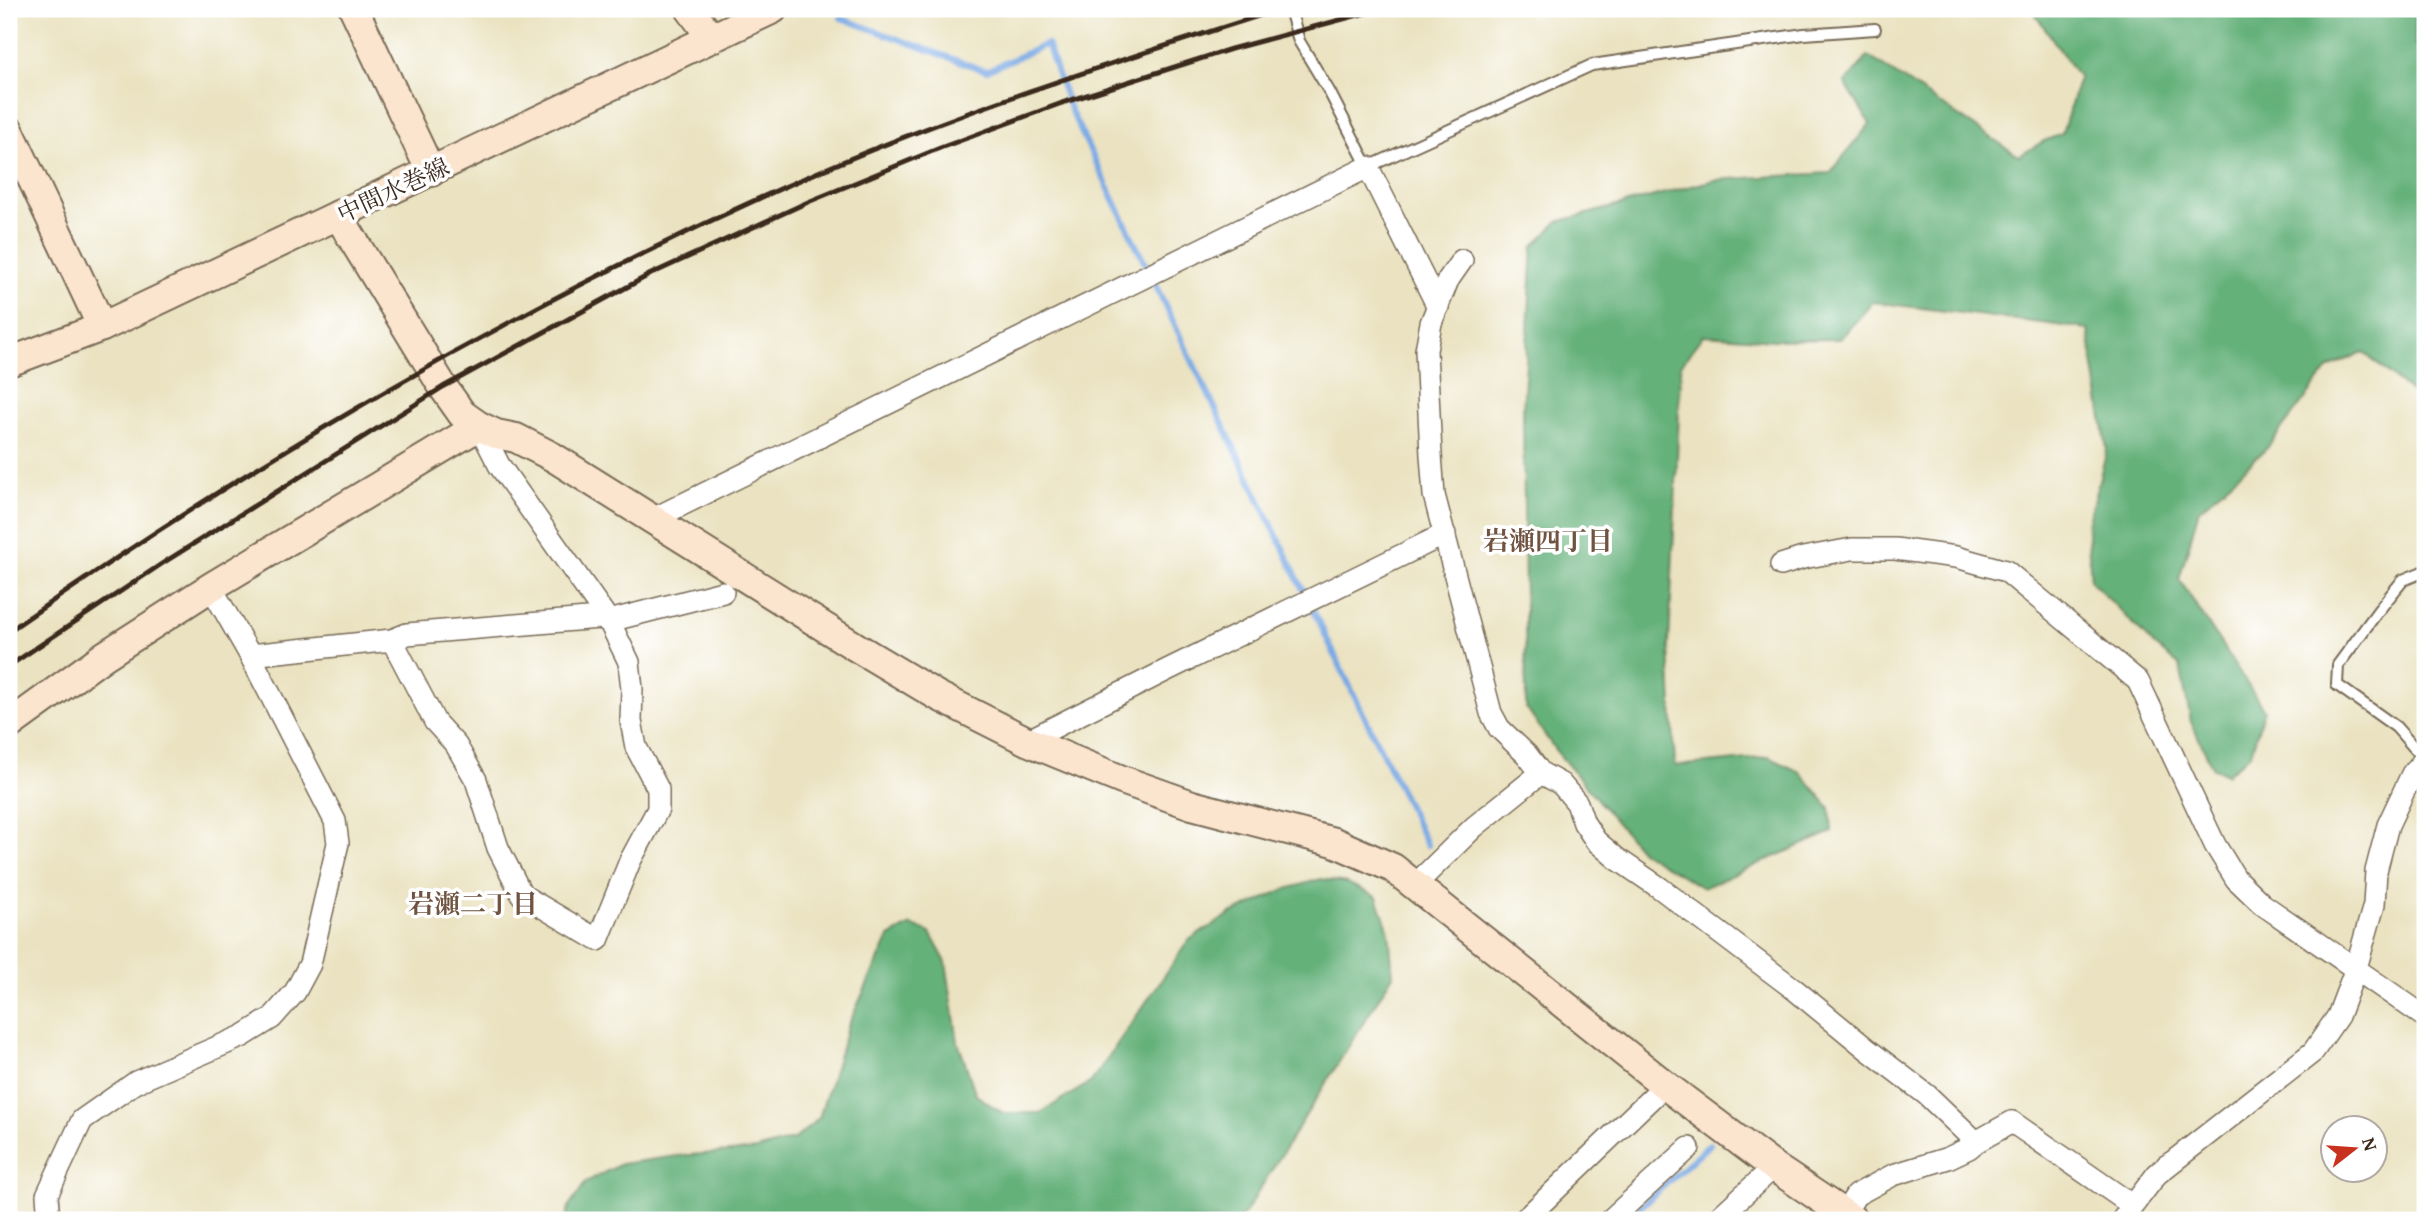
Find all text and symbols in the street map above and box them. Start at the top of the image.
street label: 中間水巻線 [331,149,455,231]
district label: 岩瀬四丁目 [1483,521,1613,560]
district label: 岩瀬二丁目 [408,884,538,923]
north arrow [2318,1114,2388,1184]
text: N [2355,1134,2386,1154]

